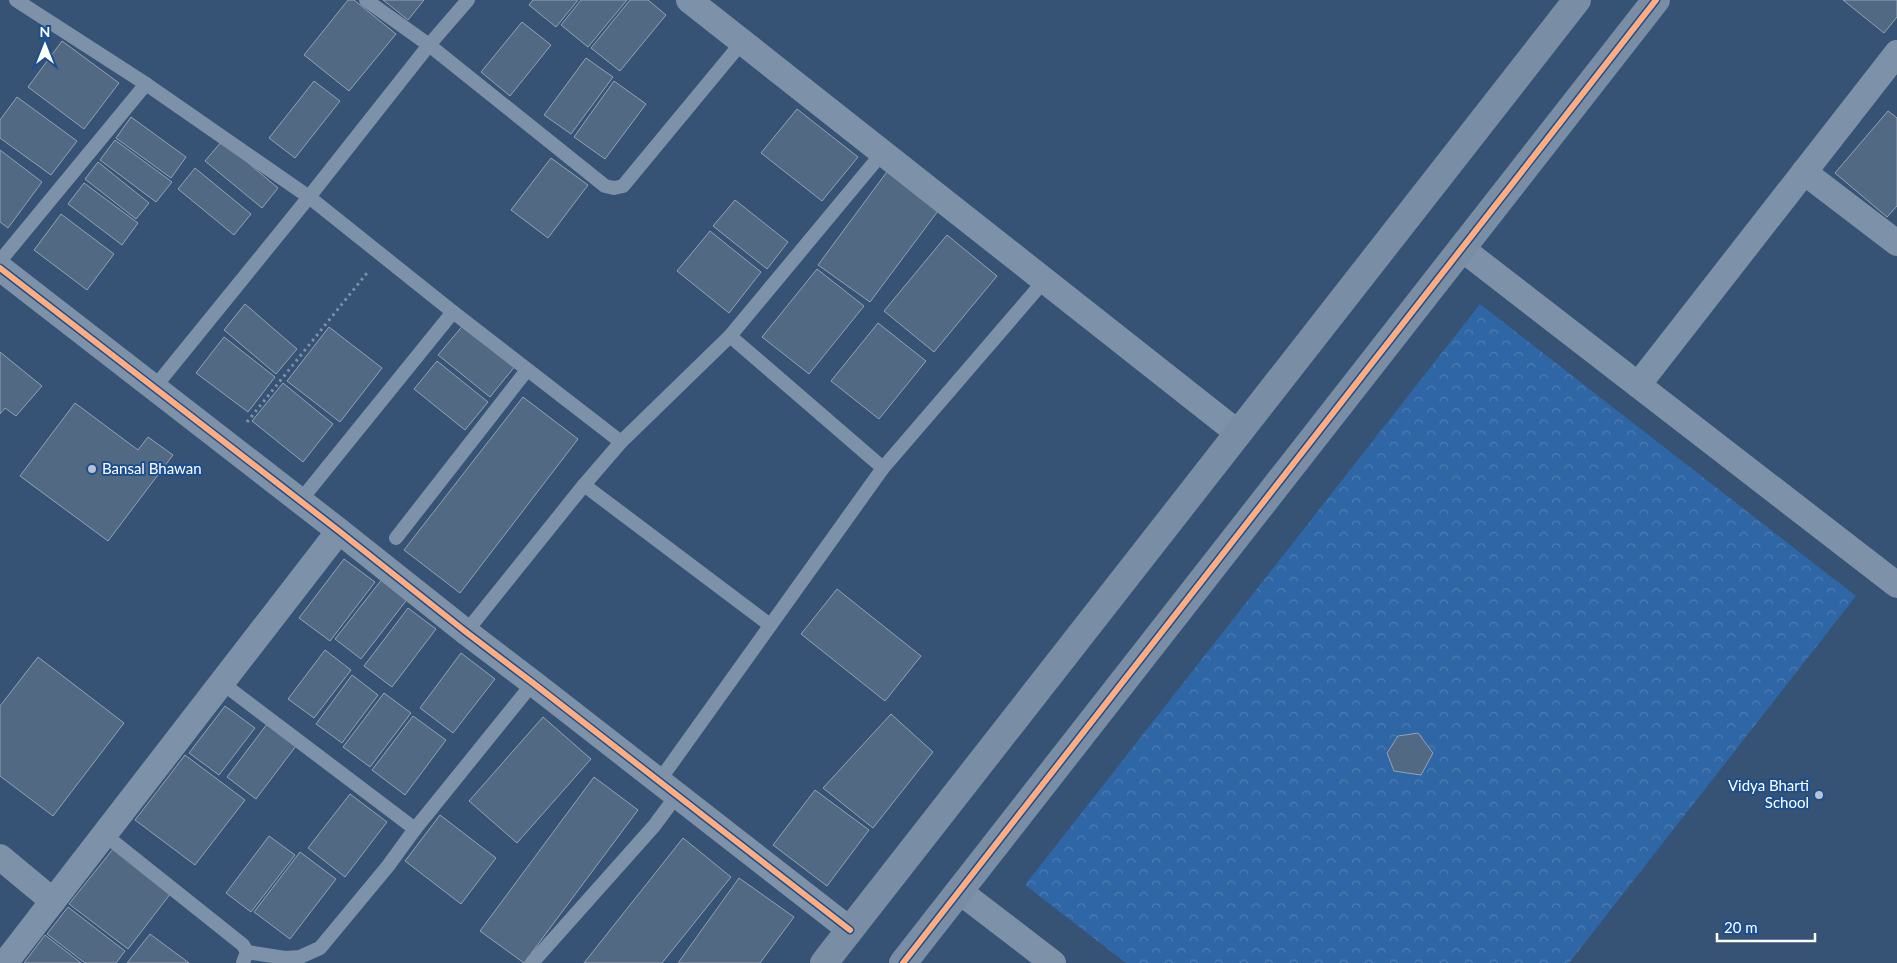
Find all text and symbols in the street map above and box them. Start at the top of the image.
north arrow [20,20,70,70]
text: N [40,23,50,40]
place label: Bansal Bhawan [102,459,202,477]
marker: Bansal Bhawan [86,463,98,475]
place label: Vidya Bharti School [1728,776,1809,811]
marker: Vidya Bharti School [1813,789,1825,801]
scale bar [1717,910,1814,942]
text: 20 m [1724,918,1758,936]

